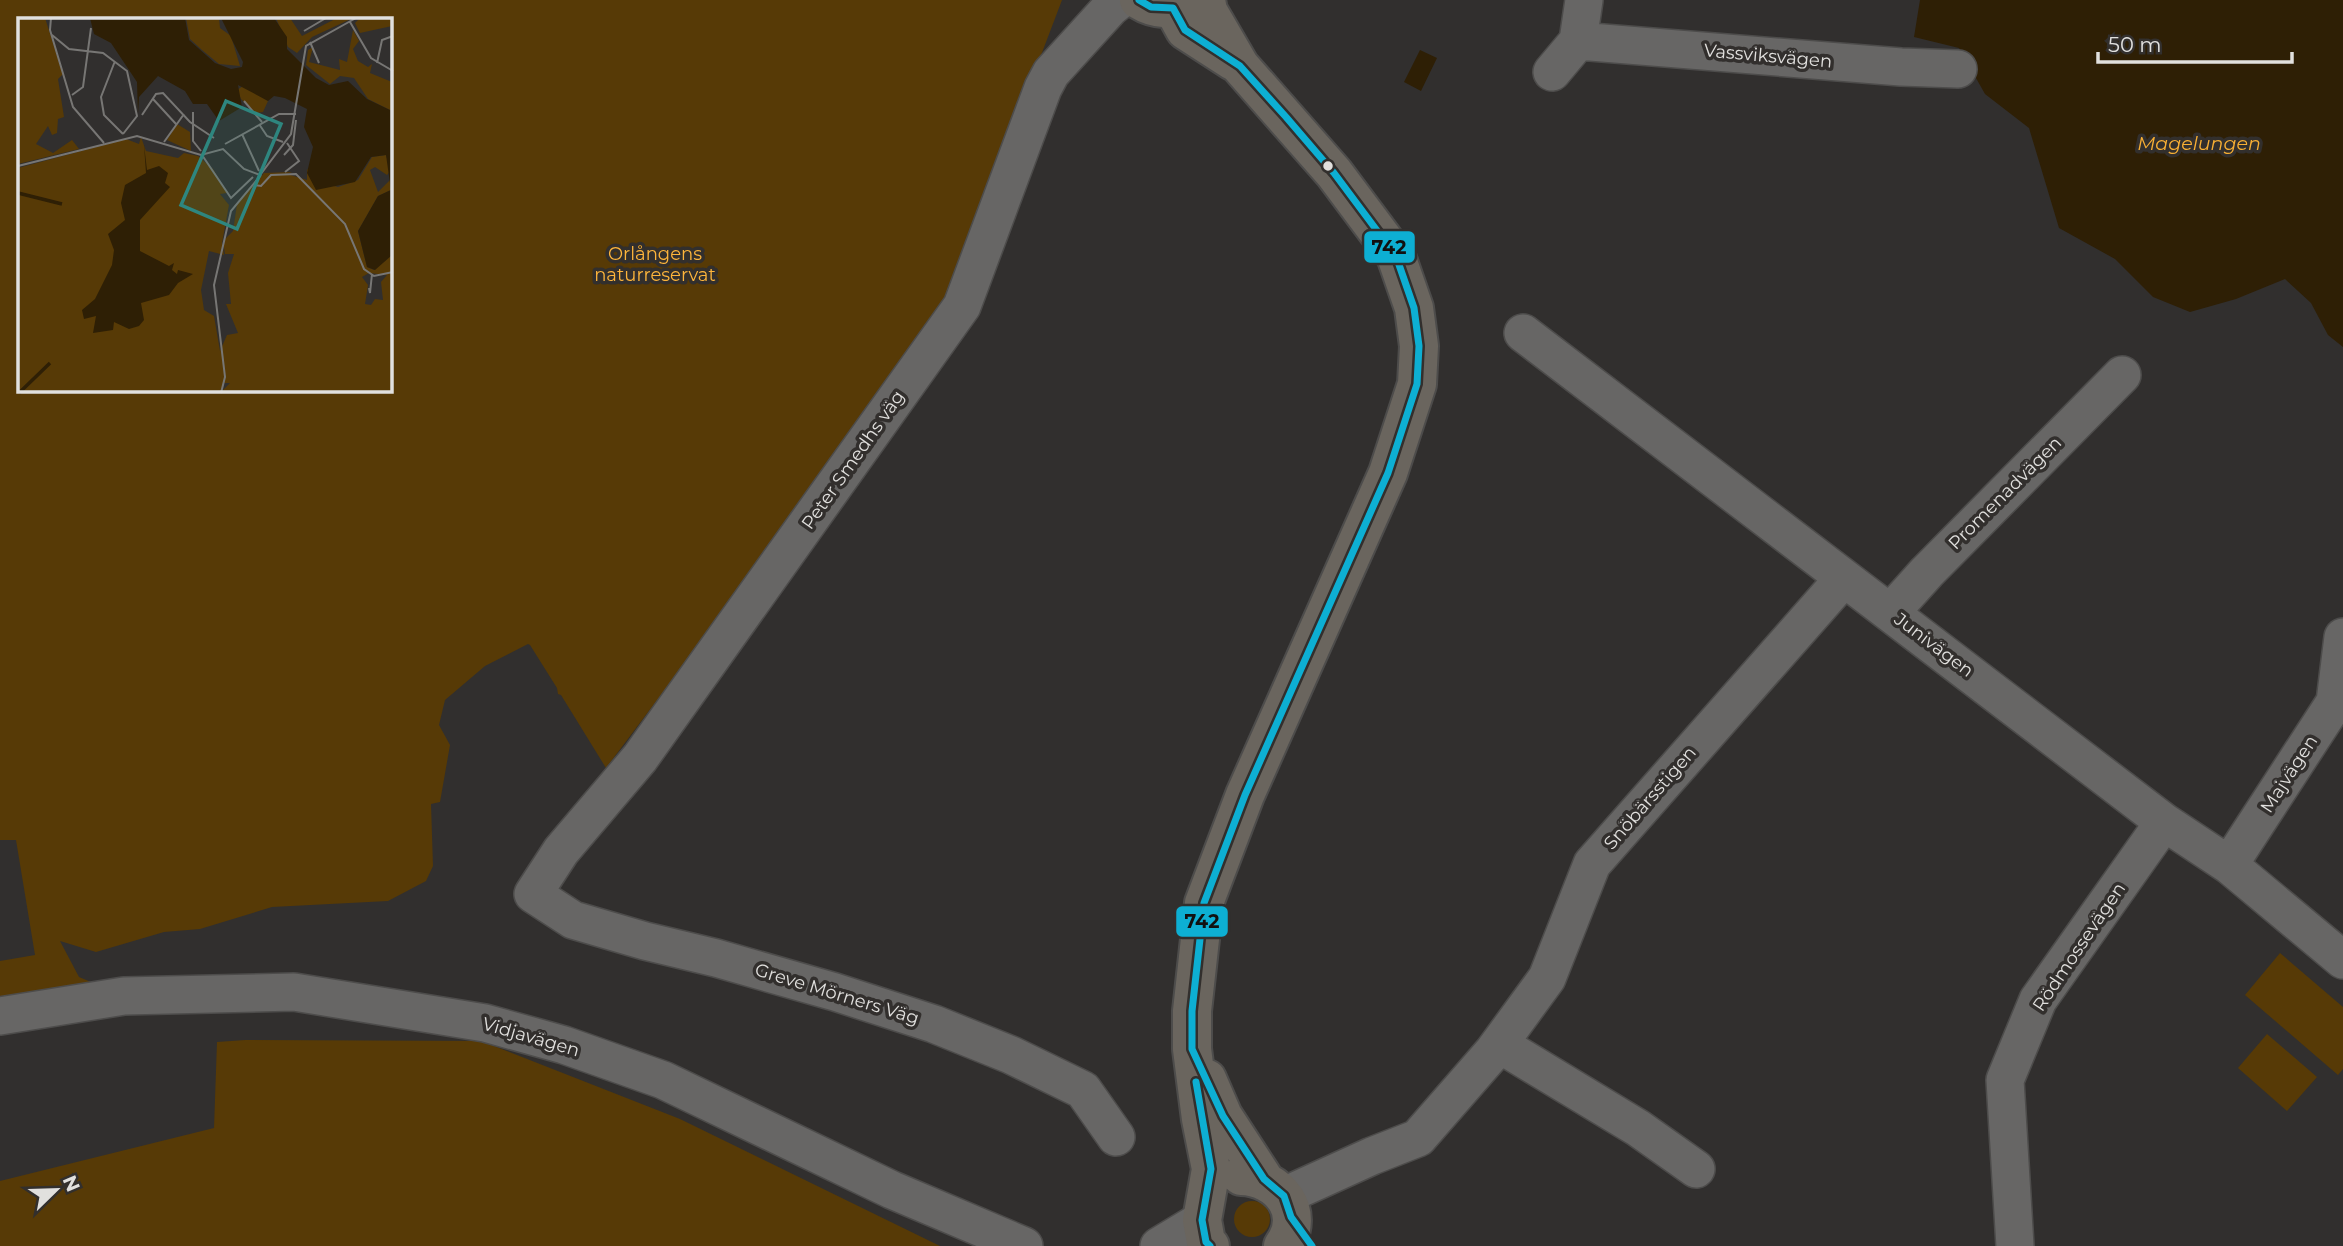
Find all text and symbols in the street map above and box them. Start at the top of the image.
inset map [18,18,392,392]
scale bar [2098,21,2292,65]
text: 50 m [2108,32,2162,57]
street label: Vassviksvägen [1703,39,1833,73]
water label: Magelungen [2137,132,2261,155]
unlabelled marker [1321,159,1335,173]
line badge: 742 [1363,230,1416,264]
text: 742 [1372,236,1406,259]
park label: Orlångens naturreservat [594,243,716,286]
street label: Peter Smedhs väg [797,386,909,534]
street label: Promenadvägen [1944,432,2066,554]
street label: Junivägen [1889,607,1978,682]
street label: Majvägen [2256,731,2322,817]
street label: Snöbärsstigen [1599,742,1701,854]
street label: Rödmossevägen [2028,878,2130,1016]
line badge: 742 [1175,905,1229,938]
text: 742 [1185,910,1219,933]
street label: Greve Mörners Väg [752,959,922,1029]
street label: Vidjavägen [480,1013,582,1061]
north arrow [21,1155,91,1225]
text: N [58,1172,85,1195]

